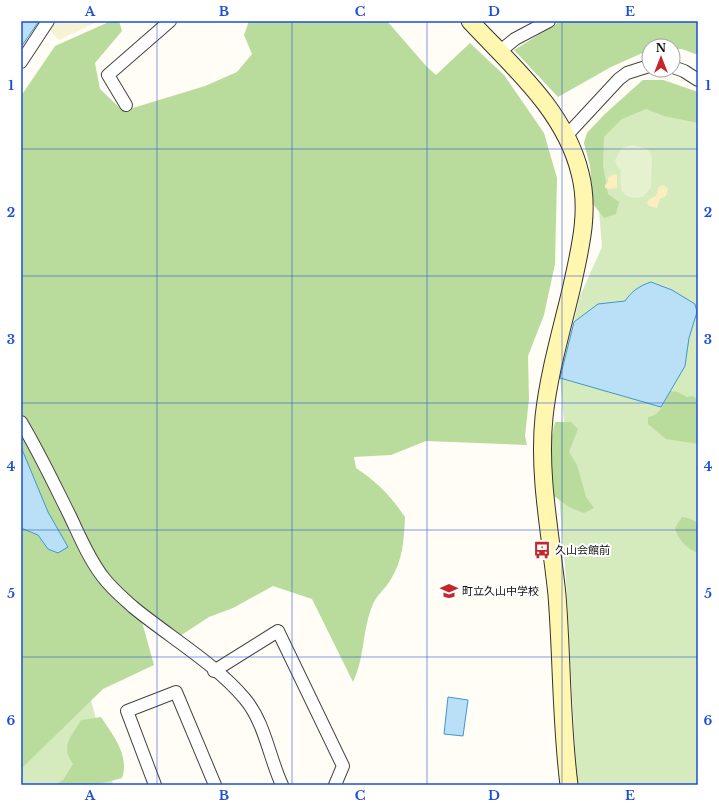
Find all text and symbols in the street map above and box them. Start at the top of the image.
text: A [84,3,96,20]
text: B [219,3,229,20]
text: C [355,3,366,20]
text: D [488,3,500,20]
text: E [625,3,635,20]
north arrow [641,38,681,78]
text: N [656,41,667,55]
text: 1 [8,77,14,94]
text: 1 [705,77,711,94]
text: 2 [7,204,15,221]
text: 2 [704,204,712,221]
text: 3 [7,331,15,348]
text: 3 [704,331,712,348]
text: 4 [7,458,16,475]
text: 4 [704,458,713,475]
bus stop icon: 久山会館前 [532,540,552,560]
place label: 久山会館前 [555,543,610,557]
school or university icon: 町立久山中学校 [439,581,459,601]
place label: 町立久山中学校 [462,584,539,598]
text: 5 [7,585,15,602]
text: 5 [704,585,712,602]
text: 6 [7,712,16,729]
text: 6 [704,712,713,729]
text: A [84,787,96,804]
text: B [219,787,229,804]
text: C [355,787,366,804]
text: D [488,787,500,804]
text: E [625,787,635,804]

